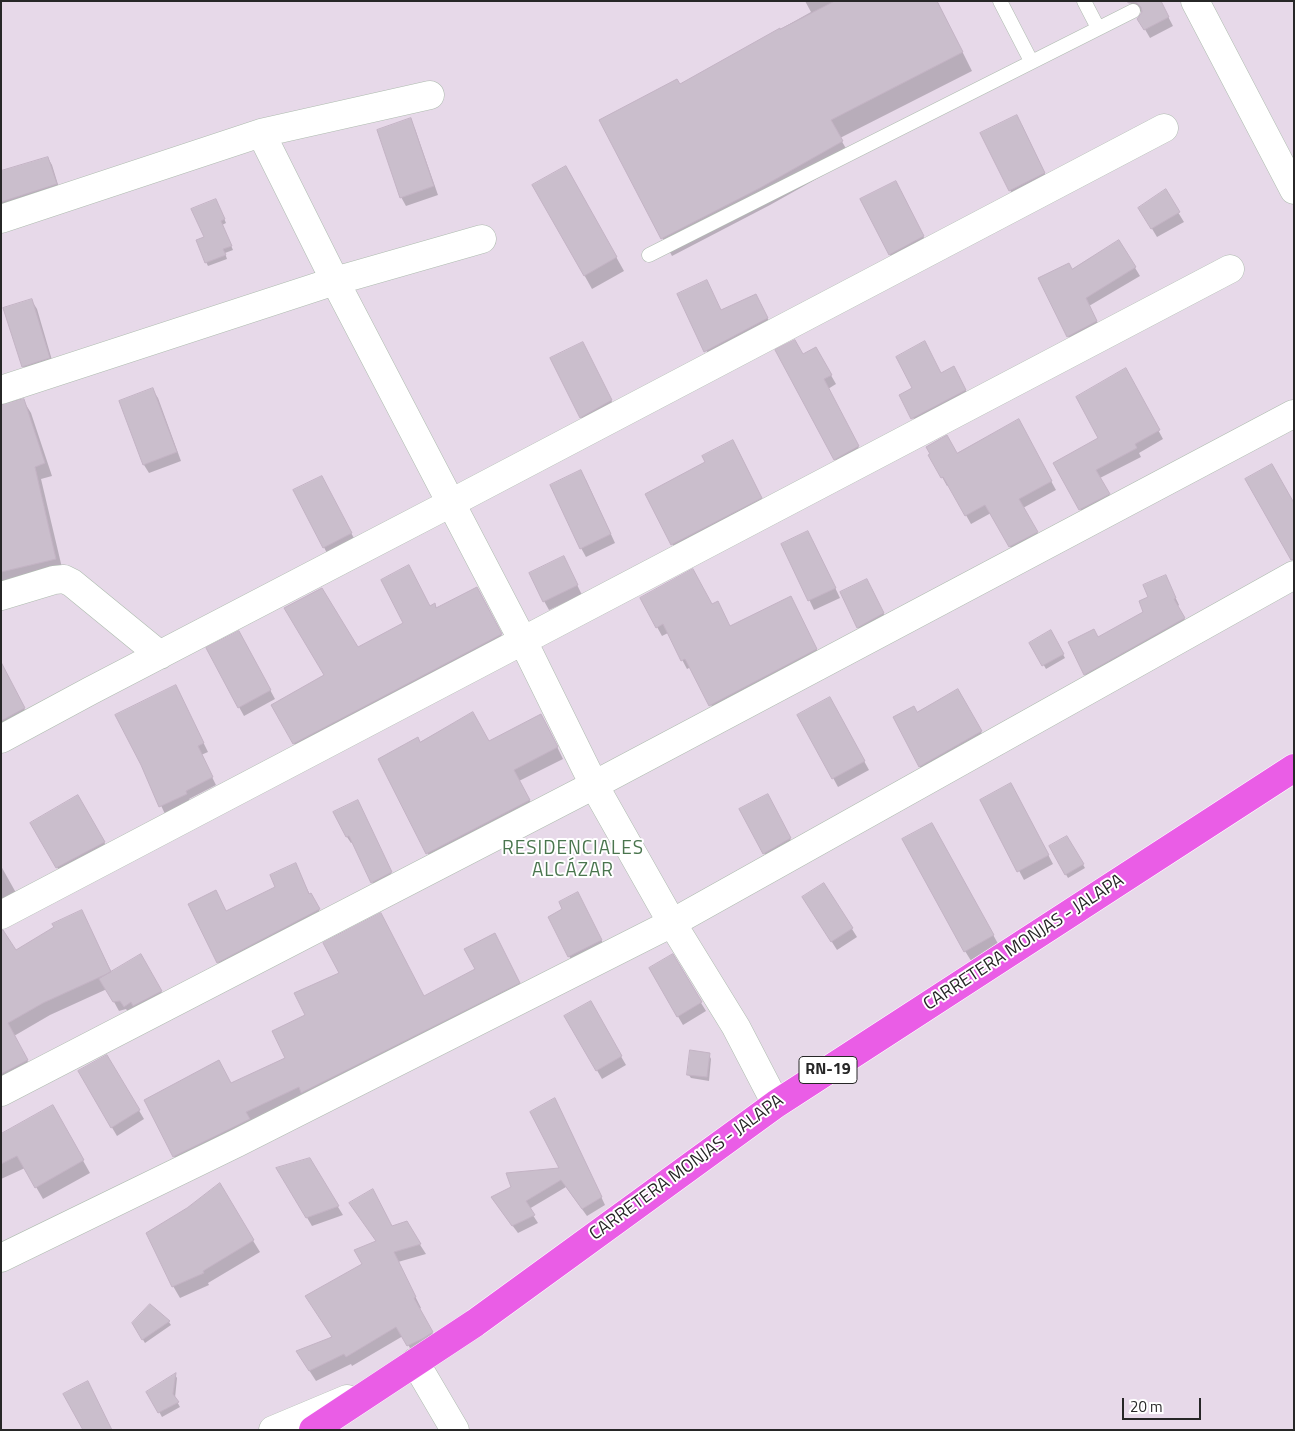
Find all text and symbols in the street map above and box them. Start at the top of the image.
district label: RESIDENCIALES ALCÁZAR [500,838,646,882]
street label: CARRETERA MONJAS - JALAPA [920,870,1128,1016]
road number: RN-19 [799,1056,857,1084]
street label: CARRETERA MONJAS - JALAPA [586,1090,788,1246]
scale bar [1125,1388,1204,1420]
text: 20 m [1130,1395,1163,1418]

